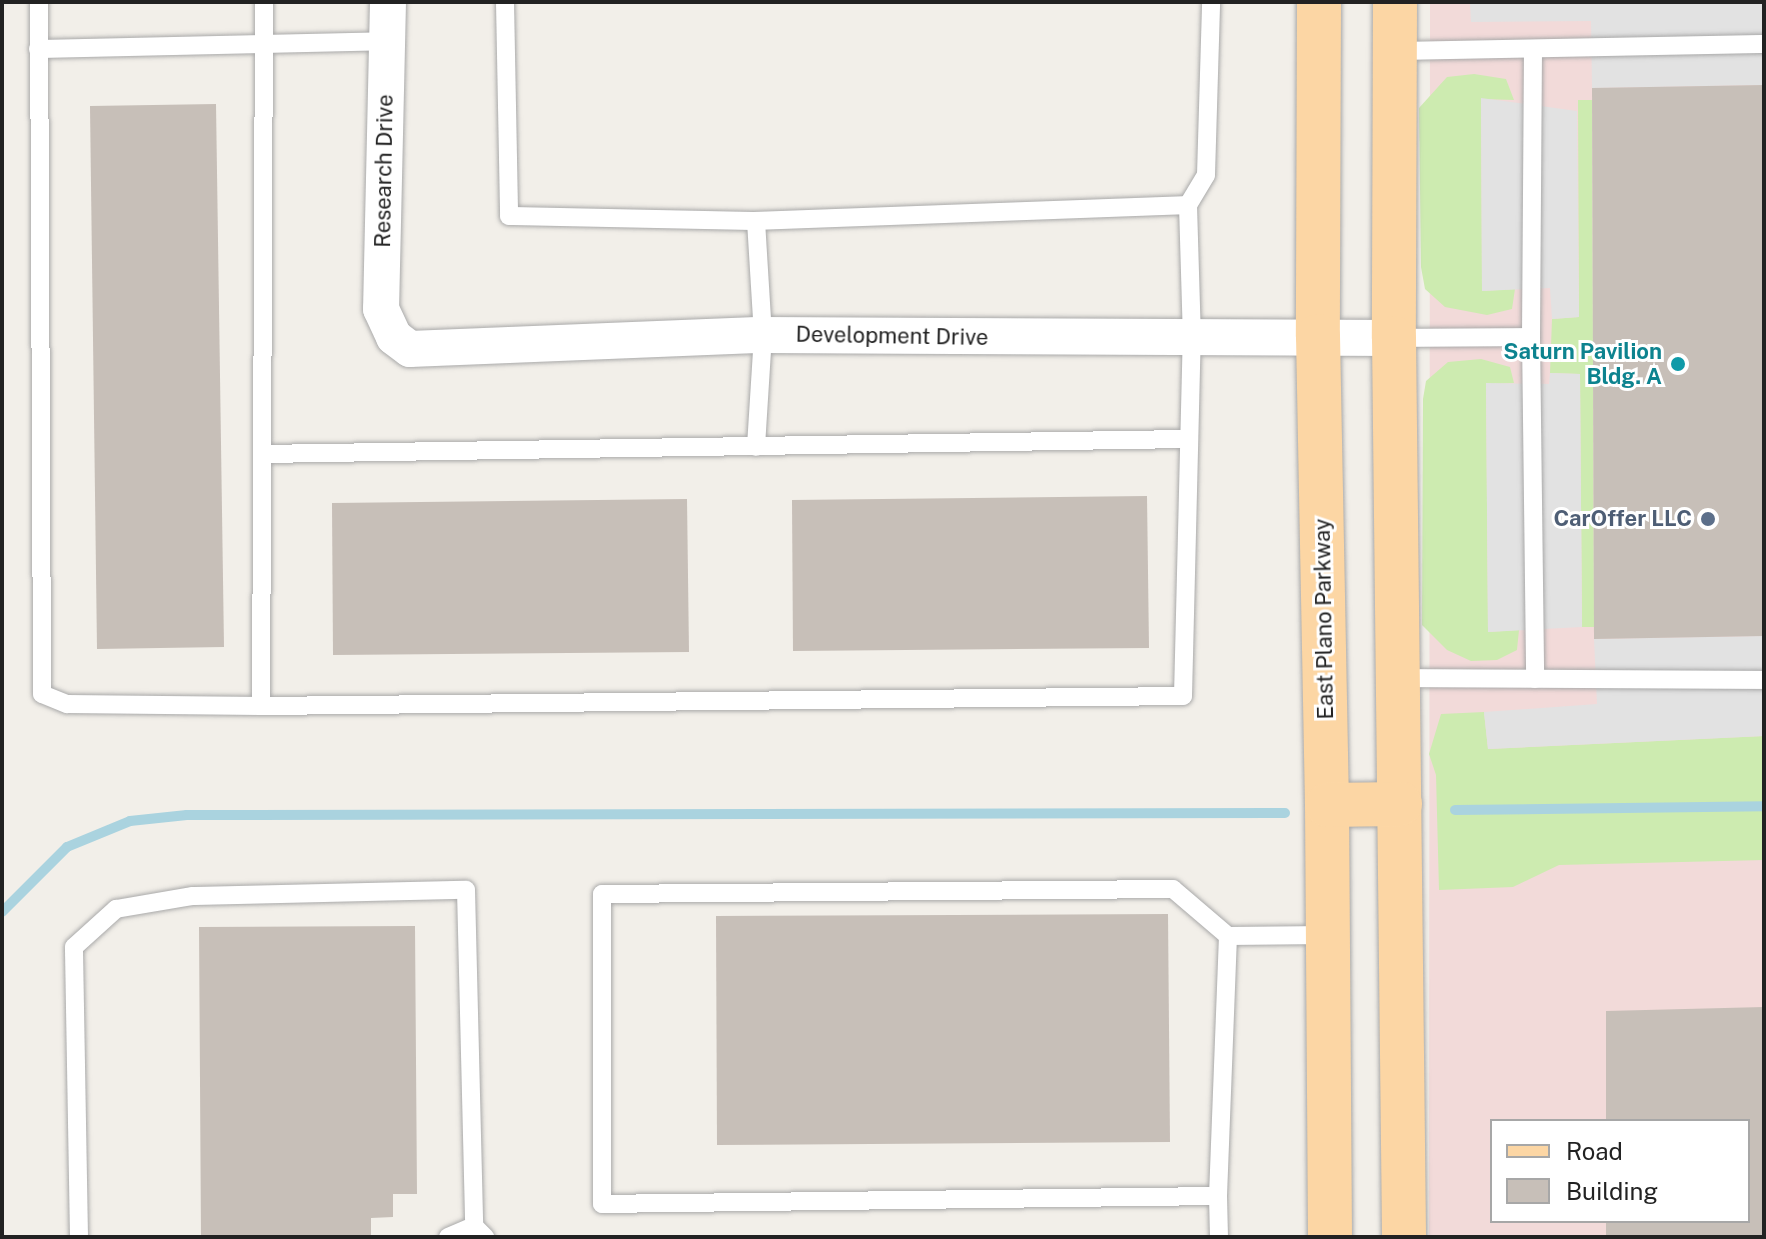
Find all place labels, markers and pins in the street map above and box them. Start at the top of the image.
place label: Saturn Pavilion Bldg. A [1503,338,1662,390]
marker: Saturn Pavilion Bldg. A [1669,355,1687,373]
place label: CarOffer LLC [1554,506,1692,532]
marker: CarOffer LLC [1699,510,1717,528]

